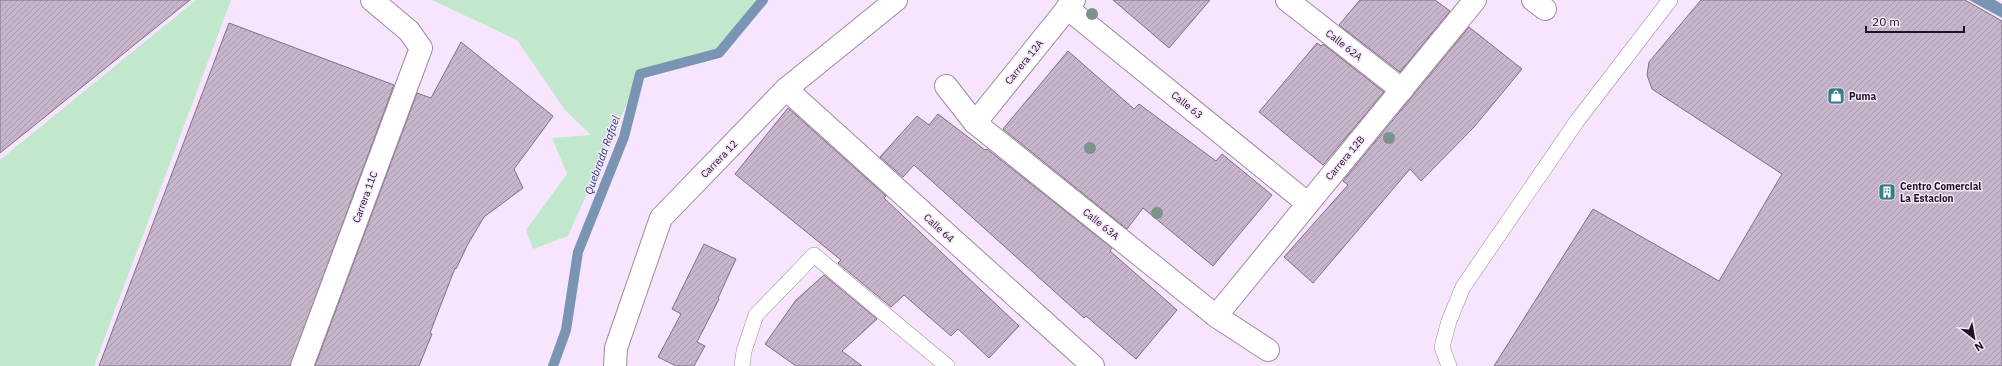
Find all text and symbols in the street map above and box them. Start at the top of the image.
scale bar [1866,8,1964,34]
text: 20 m [1872,14,1900,29]
street label: Calle 62A [1323,27,1365,64]
street label: Carrera 12A [1002,36,1046,87]
shop icon: Puma [1826,86,1846,106]
street label: Calle 63 [1169,88,1205,122]
place label: Puma [1849,90,1876,103]
water label: Quebrada Rafael [581,114,623,196]
street label: Carrera 12B [1323,133,1367,183]
street label: Carrera 12 [698,137,740,181]
street label: Carrera 11C [350,169,380,225]
place label: Centro Comercial La Estacion [1900,180,1981,205]
building icon: Centro Comercial La Estacion [1877,182,1897,202]
street label: Calle 63A [1080,205,1122,243]
street label: Calle 64 [921,211,957,245]
north arrow [1954,318,1994,358]
text: N [1972,339,1986,355]

